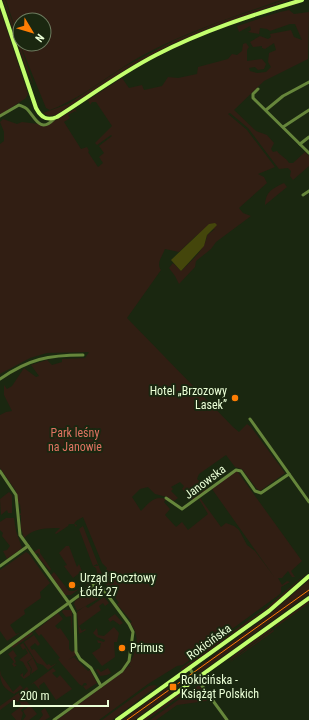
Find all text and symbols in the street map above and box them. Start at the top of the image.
north arrow [12,12,52,52]
text: N [32,31,47,45]
place label: Hotel „Brzozowy Lasek” [150,384,227,412]
marker: Hotel „Brzozowy Lasek” [230,393,240,403]
park label: Park leśny na Janowie [48,426,102,454]
street label: Janowska [182,462,229,502]
place label: Urząd Pocztowy Łódź 27 [80,571,156,599]
marker: Urząd Pocztowy Łódź 27 [67,580,77,590]
street label: Rokicińska [184,621,234,663]
place label: Primus [130,641,163,655]
marker: Primus [117,643,127,653]
place label: Rokicińska - Książąt Polskich [181,673,259,701]
scale bar [14,682,108,708]
marker: Rokicińska - Książąt Polskich [168,682,178,692]
text: 200 m [20,689,50,703]

